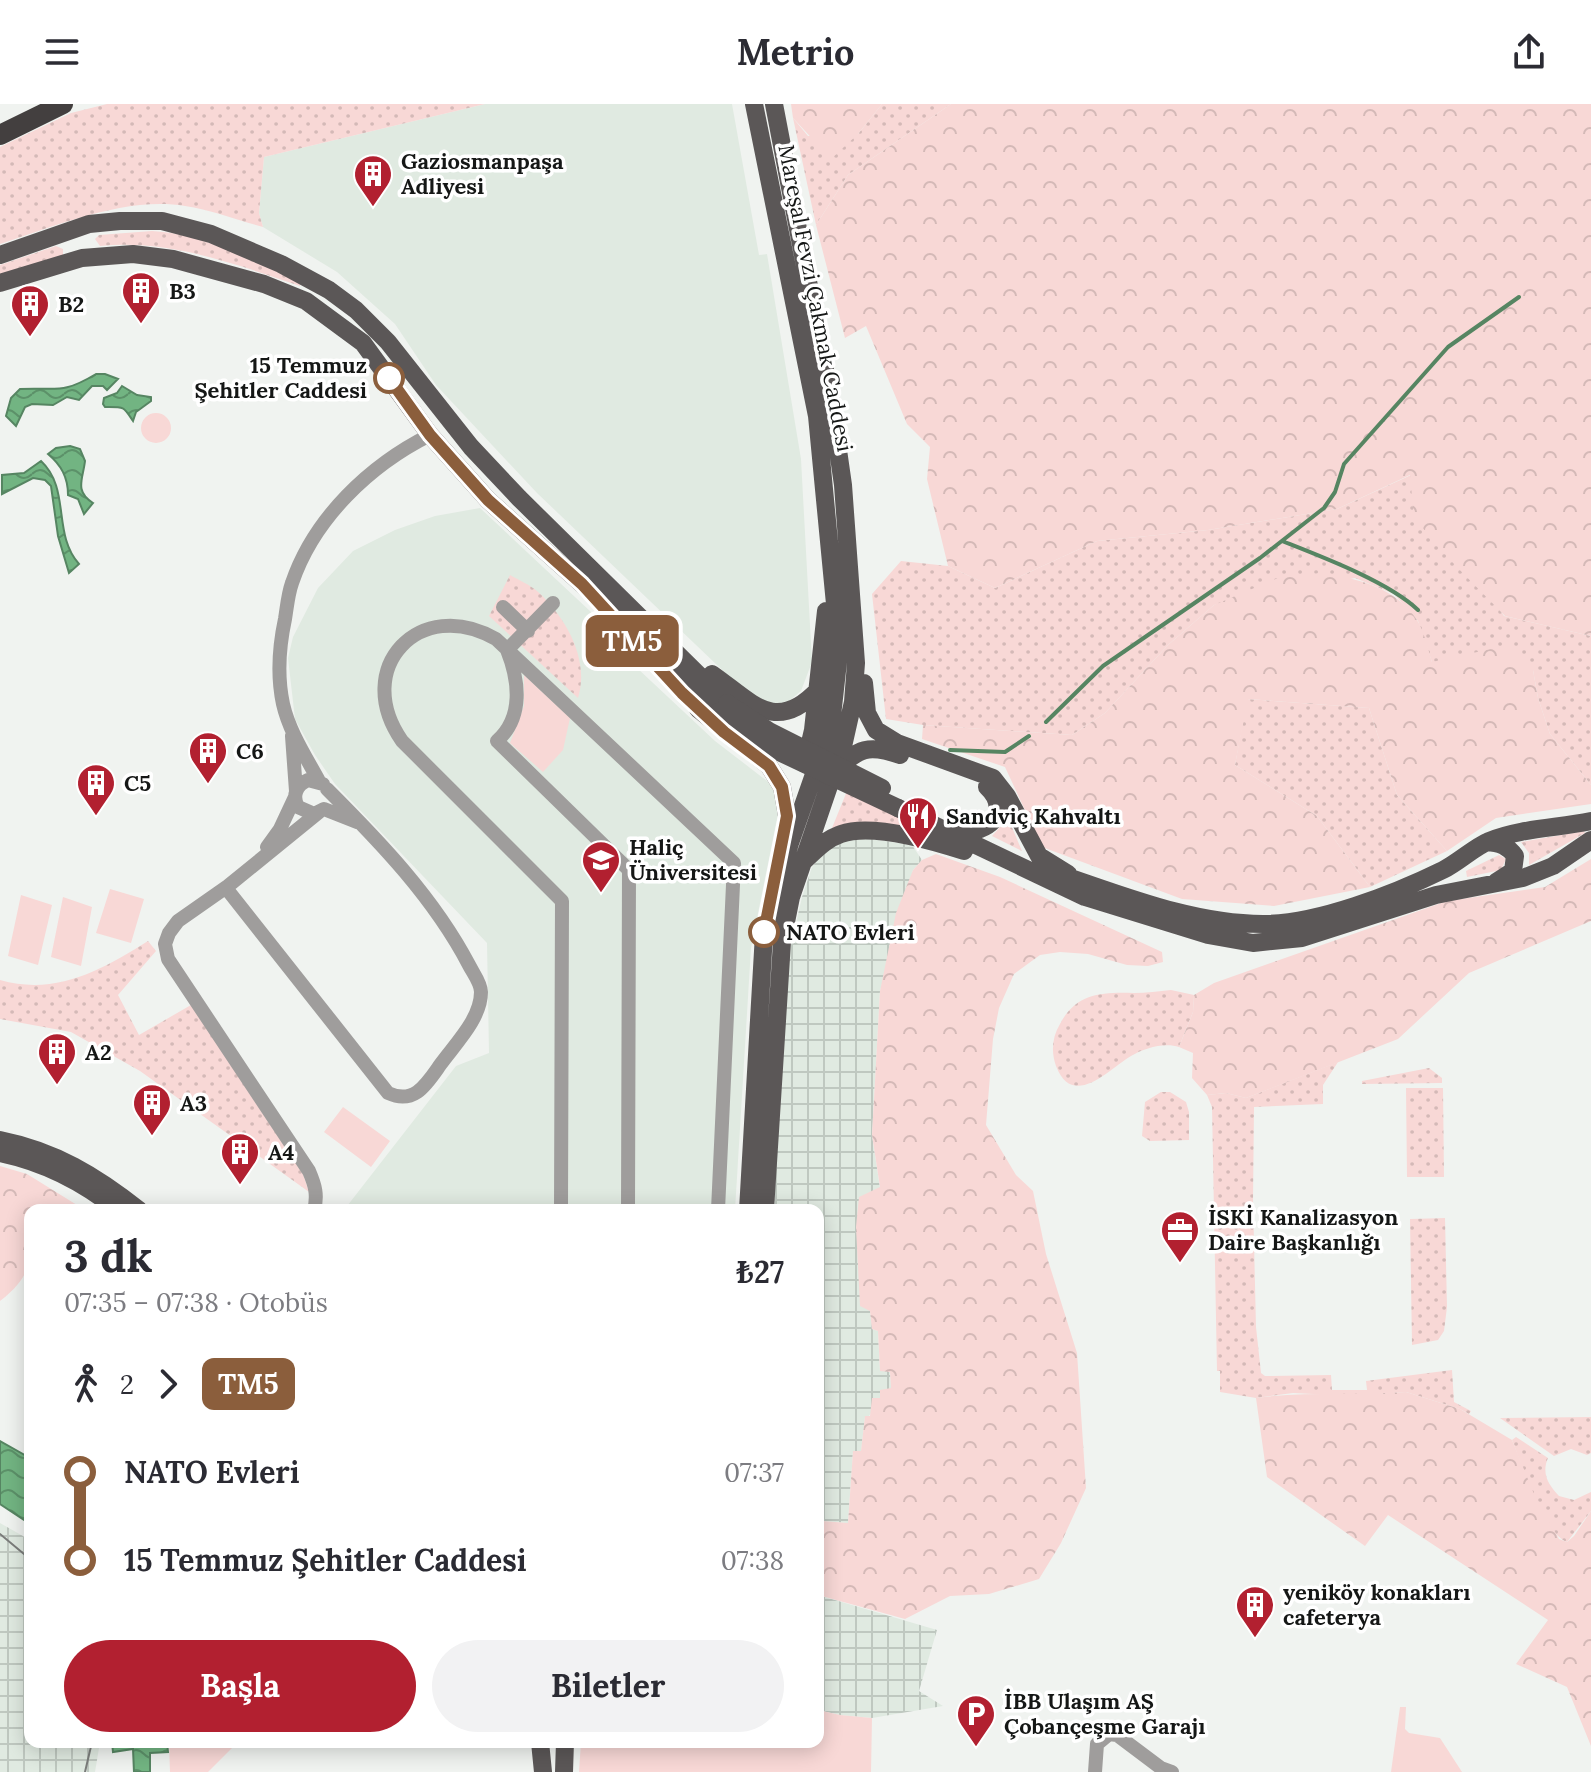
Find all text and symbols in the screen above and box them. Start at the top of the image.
text: Metrio [737,29,854,75]
icon: menu [40,30,84,74]
icon: share [1507,30,1551,74]
street label: Mareşal Fevzi Çakmak Caddesi [772,142,860,454]
place label: Gaziosmanpaşa Adliyesi [401,147,564,200]
building icon: Gaziosmanpaşa Adliyesi [352,153,394,208]
building icon: B3 [120,270,162,325]
place label: B3 [169,277,196,305]
building icon: B2 [9,283,51,338]
place label: B2 [58,290,84,318]
place label: 15 Temmuz Şehitler Caddesi [194,351,367,404]
marker: 15 Temmuz Şehitler Caddesi [374,363,404,393]
line badge: TM5 [586,615,678,667]
text: TM5 [602,623,662,659]
building icon: C6 [187,730,229,785]
place label: C6 [236,737,264,765]
building icon: C5 [75,762,117,817]
place label: C5 [124,769,151,797]
restaurant icon: Sandviç Kahvaltı [897,795,939,850]
place label: Sandviç Kahvaltı [946,802,1121,830]
place label: Haliç Üniversitesi [629,833,757,886]
school or university icon: Haliç Üniversitesi [580,839,622,894]
marker: NATO Evleri [749,917,779,947]
place label: NATO Evleri [786,918,915,946]
building icon: A2 [36,1031,78,1086]
place label: A2 [85,1038,112,1066]
building icon: A3 [131,1082,173,1137]
place label: A3 [180,1089,207,1117]
building icon: A4 [219,1131,261,1186]
place label: A4 [268,1138,295,1166]
place label: İSKİ Kanalizasyon Daire Başkanlığı [1208,1203,1398,1256]
office icon: İSKİ Kanalizasyon Daire Başkanlığı [1159,1209,1201,1264]
text: 3 dk [64,1228,153,1284]
text: ₺27 [736,1253,784,1291]
text: 07:35 – 07:38 · Otobüs [64,1286,328,1319]
icon: walk [64,1362,108,1406]
icon: forward [146,1362,190,1406]
text: TM5 [218,1366,279,1402]
text: 2 [120,1368,134,1401]
text: NATO Evleri [124,1453,300,1491]
text: 07:37 [724,1456,784,1489]
text: 15 Temmuz Şehitler Caddesi [124,1541,527,1579]
text: 07:38 [721,1544,784,1577]
place label: yeniköy konakları cafeterya [1283,1578,1471,1631]
building icon: yeniköy konakları cafeterya [1234,1584,1276,1639]
button: Başla [64,1640,416,1732]
button: Biletler [432,1640,784,1732]
place label: İBB Ulaşım AŞ Çobançeşme Garajı [1004,1687,1205,1740]
parking icon: İBB Ulaşım AŞ Çobançeşme Garajı [955,1693,997,1748]

